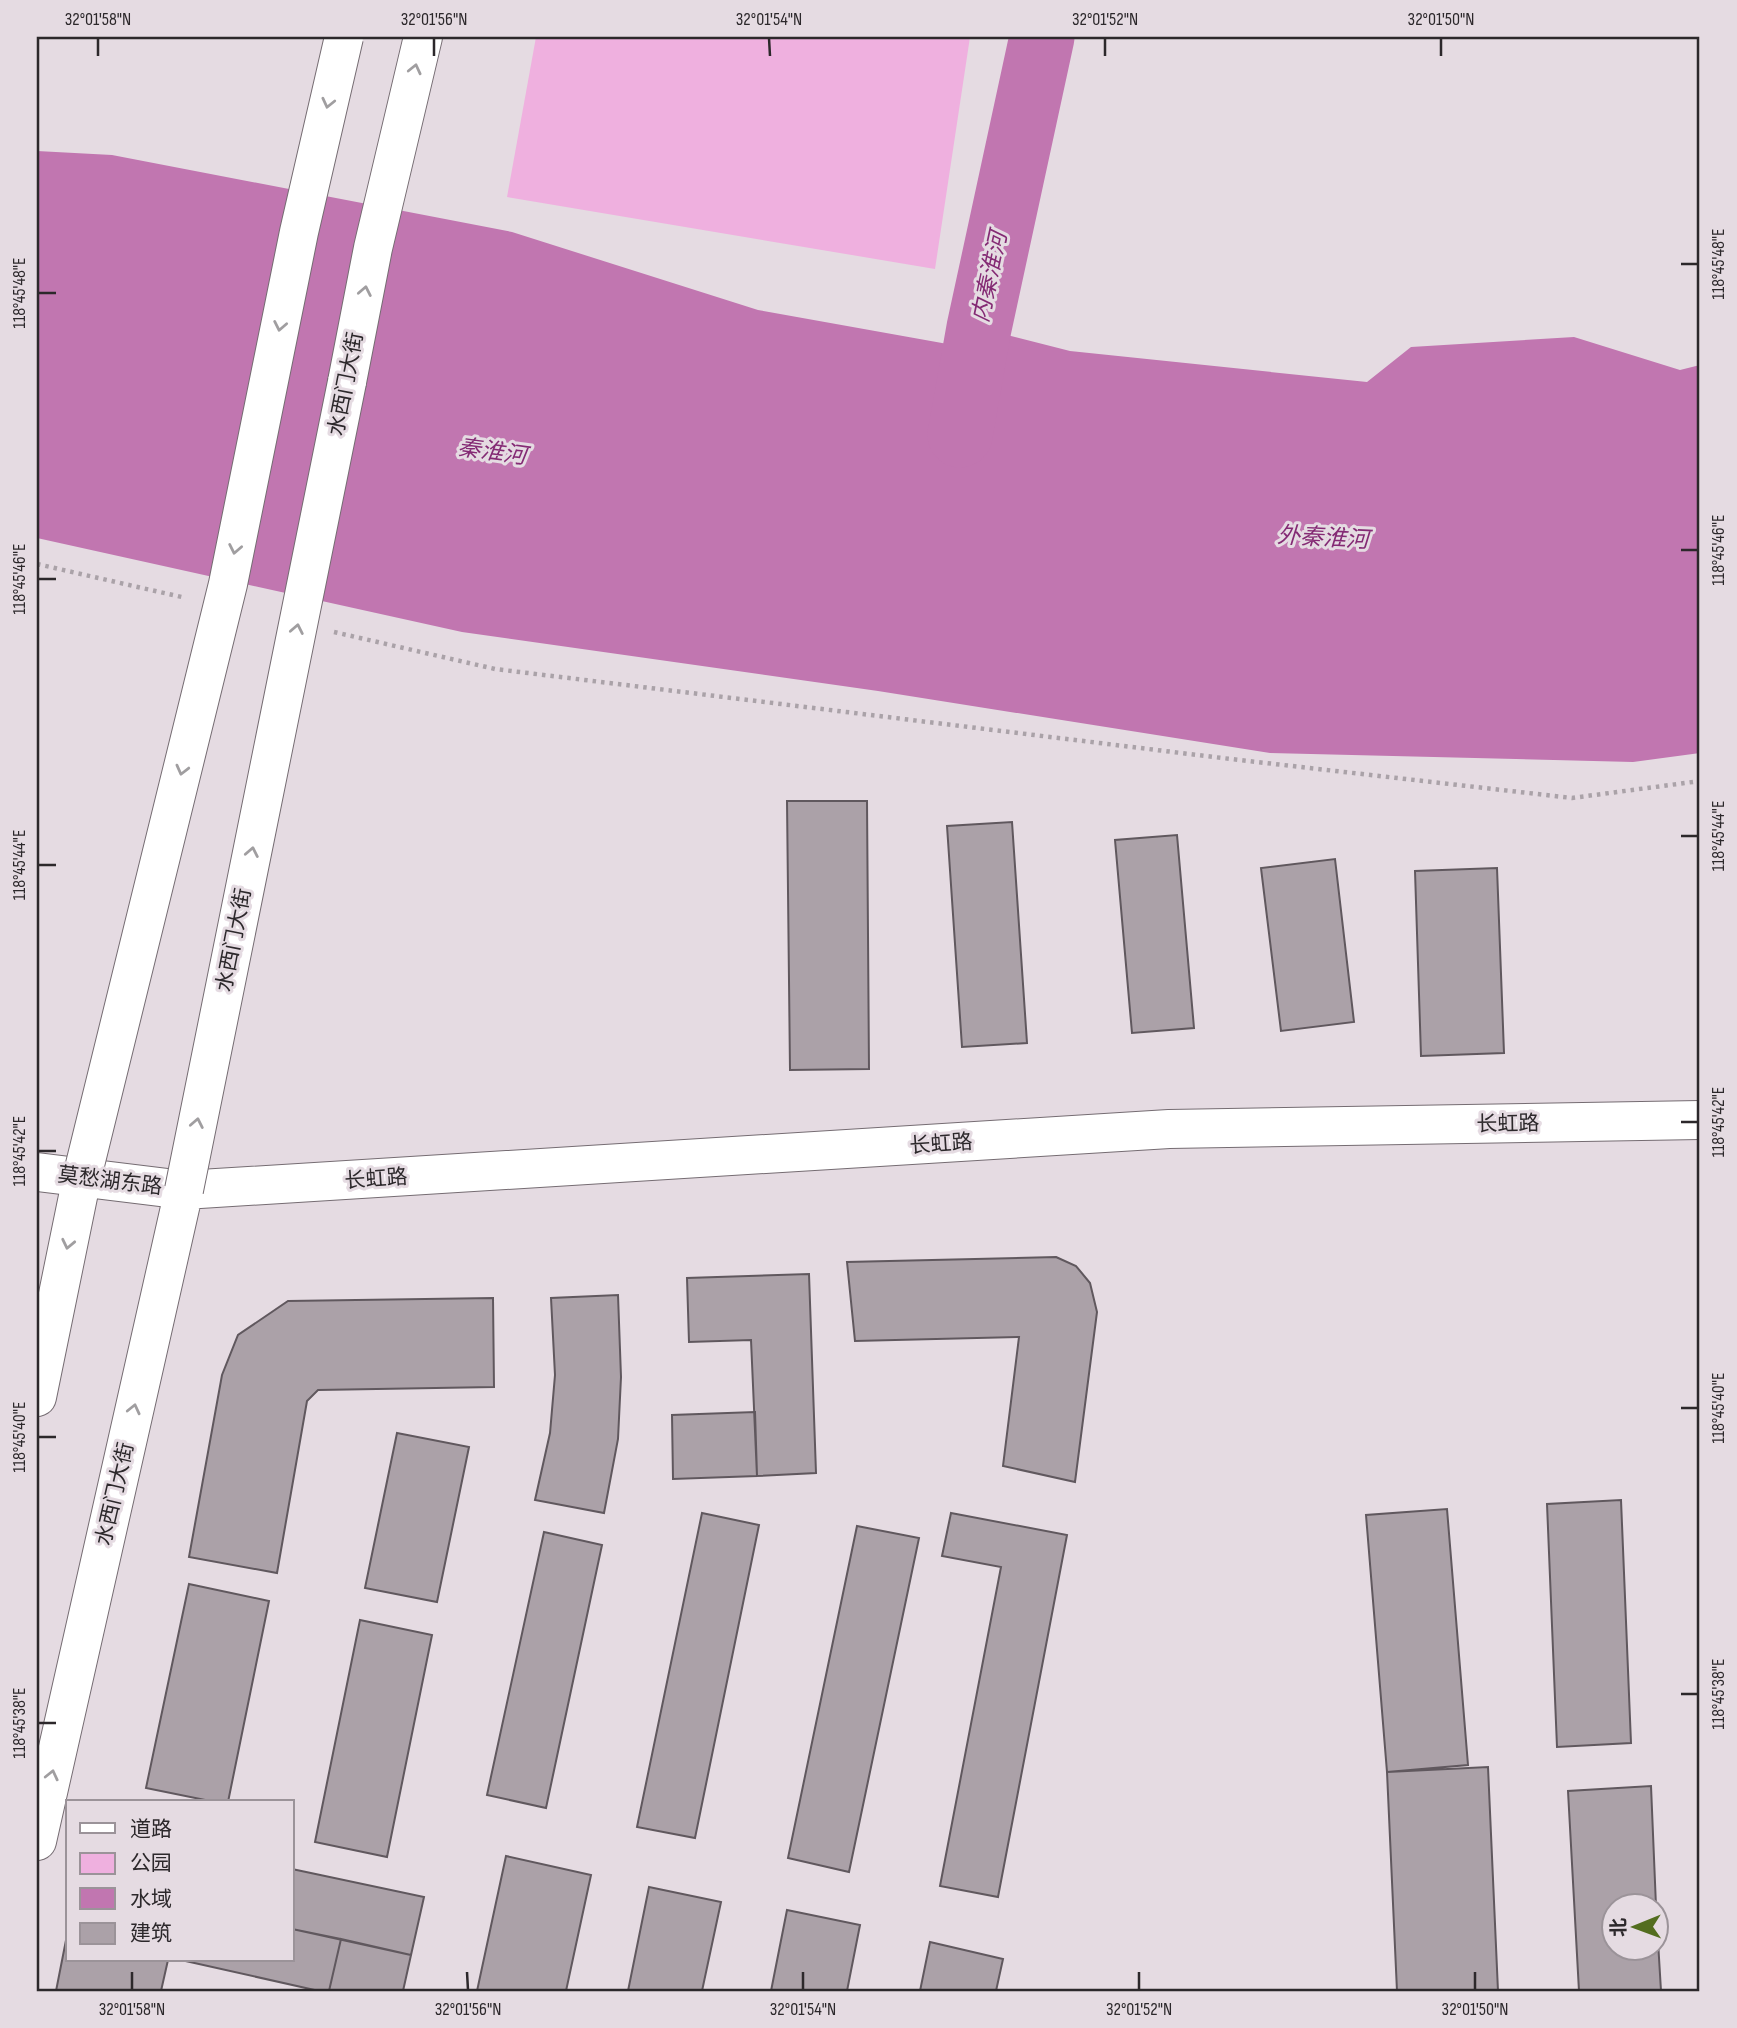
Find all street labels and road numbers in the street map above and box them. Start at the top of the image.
street label: 水西门大街 [324,330,368,438]
street label: 水西门大街 [212,886,256,994]
street label: 长虹路 [1476,1111,1540,1137]
street label: 长虹路 [909,1129,973,1159]
street label: 莫愁湖东路 [56,1162,164,1200]
street label: 长虹路 [344,1164,408,1194]
street label: 水西门大街 [91,1440,139,1548]

